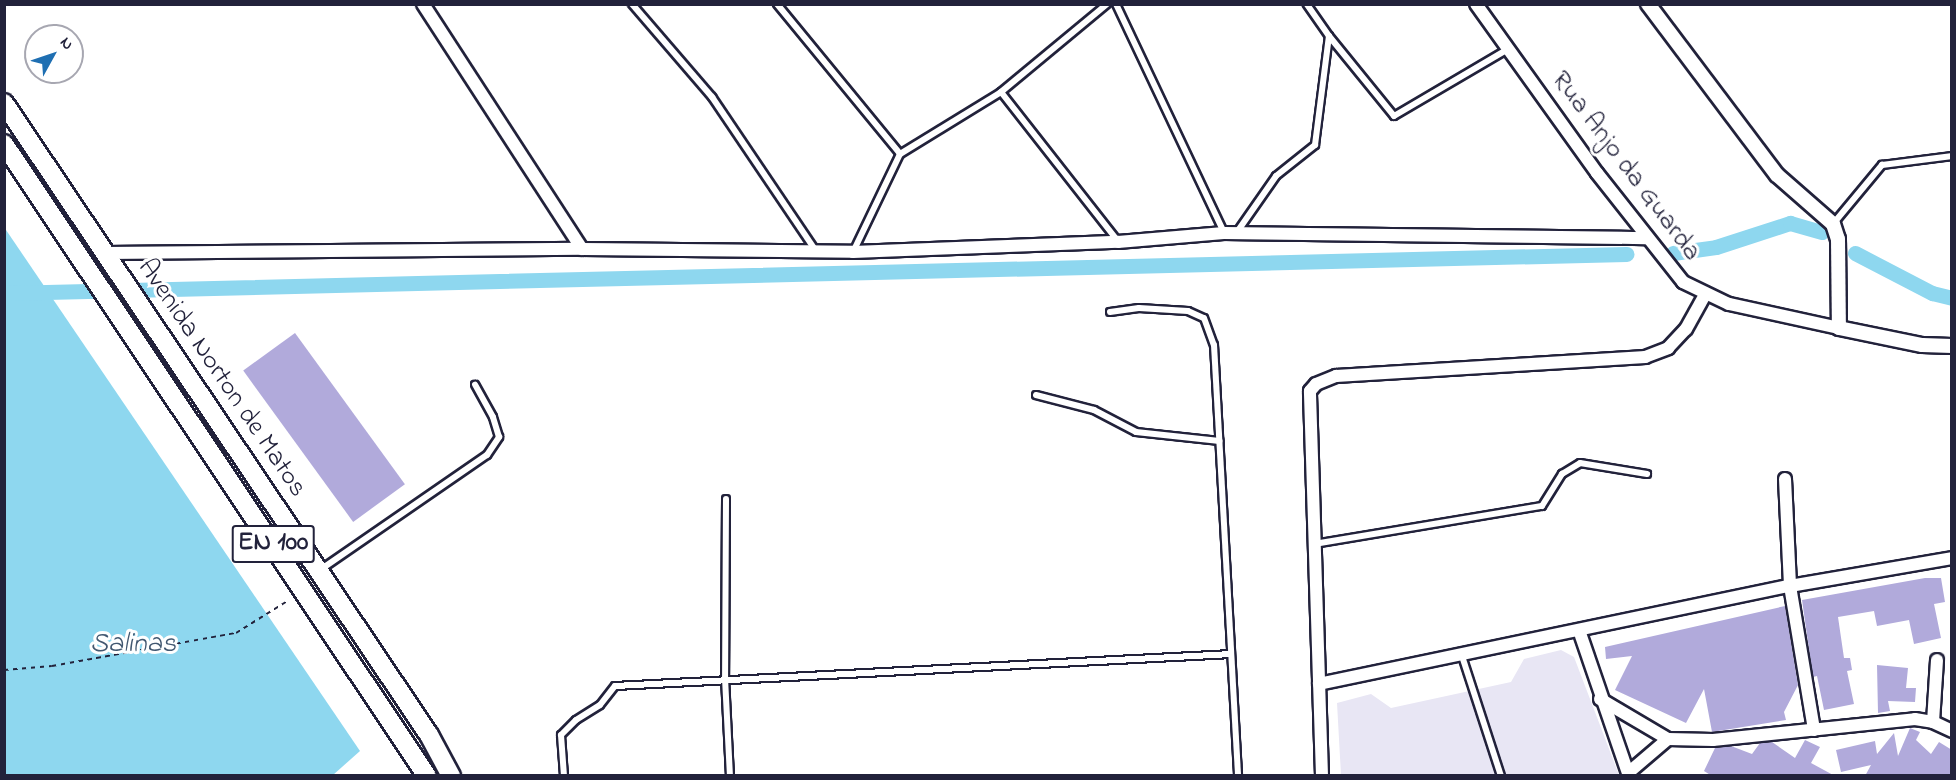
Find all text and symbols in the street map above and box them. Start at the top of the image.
north arrow [24,24,84,84]
text: N [54,32,79,56]
street label: Rua Anjo da Guarda [1544,65,1708,267]
street label: Avenida Norton de Matos [130,253,314,503]
road number: EN 100 [231,521,315,567]
water label: Salinas [90,628,176,662]

